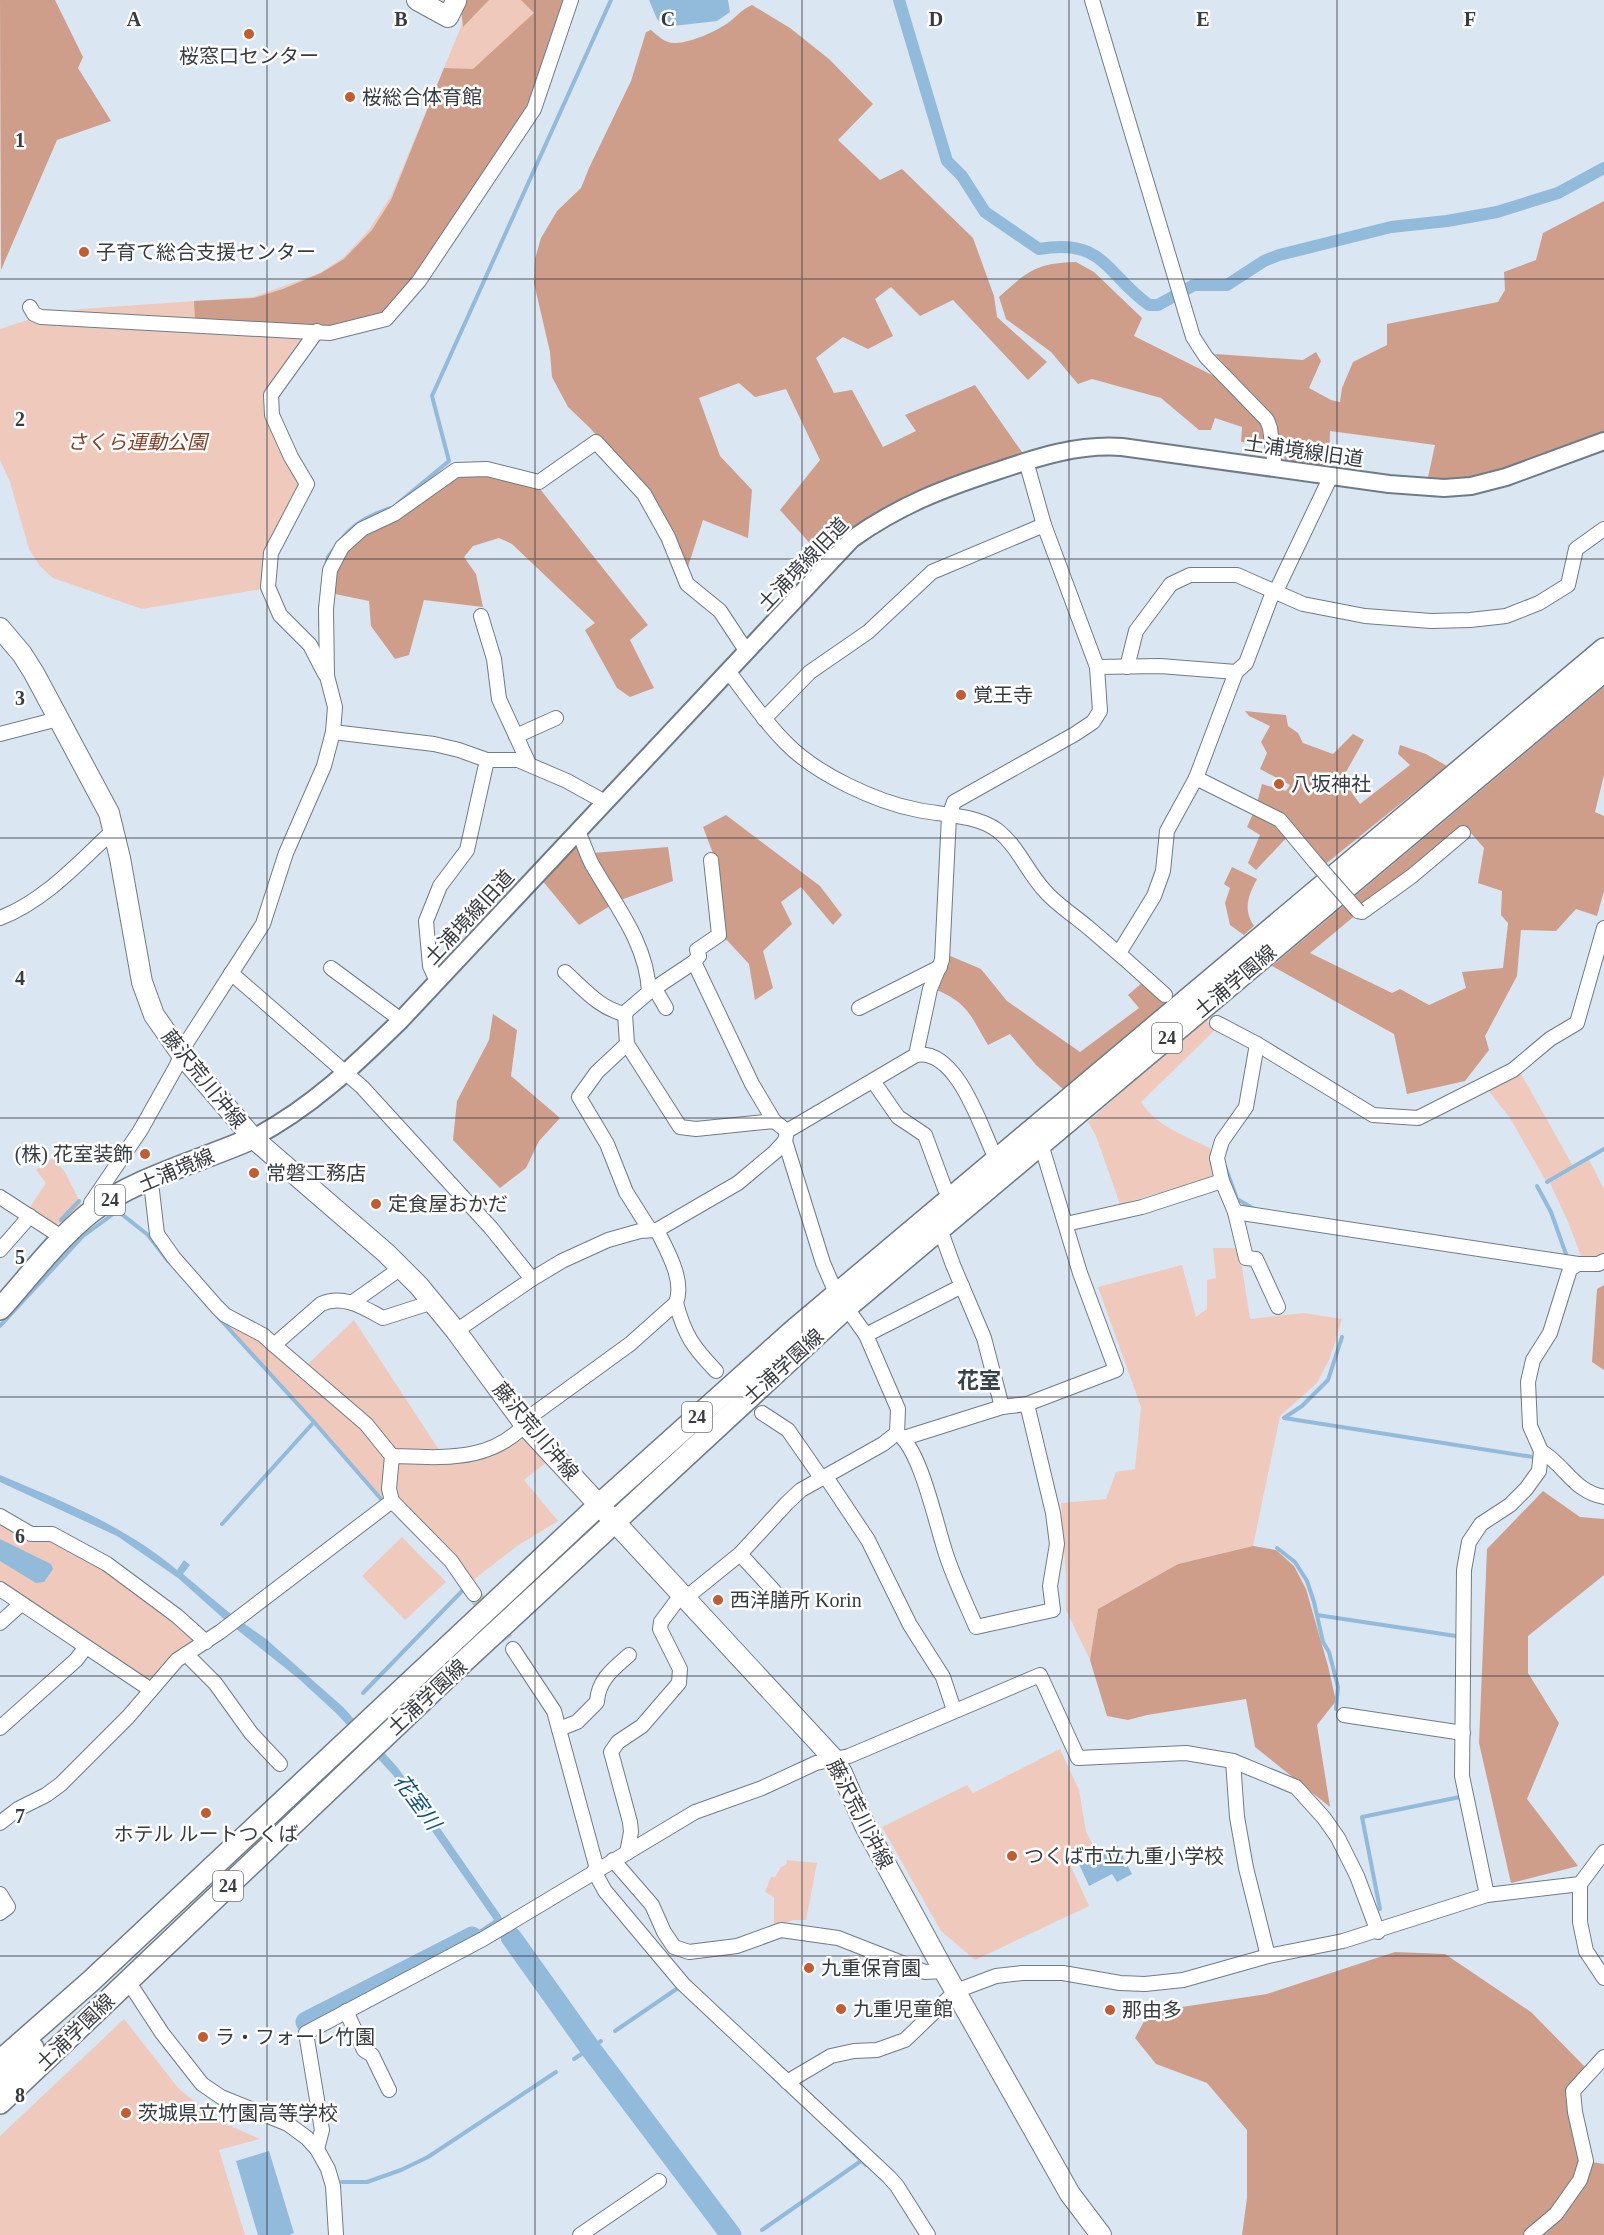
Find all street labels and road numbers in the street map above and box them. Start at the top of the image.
street label: 土浦境線旧道 [1243,432,1365,470]
street label: 土浦境線旧道 [753,513,853,615]
street label: 土浦境線旧道 [420,866,518,968]
street label: 土浦学園線 [1190,940,1280,1022]
road number: 24 [1152,1023,1182,1053]
street label: 藤沢荒川沖線 [158,1025,250,1133]
street label: 土浦境線 [135,1144,217,1196]
road number: 24 [95,1185,125,1215]
street label: 土浦学園線 [738,1324,828,1408]
street label: 藤沢荒川沖線 [489,1378,583,1484]
road number: 24 [682,1402,712,1432]
street label: 土浦学園線 [383,1655,471,1739]
street label: 藤沢荒川沖線 [823,1756,897,1872]
road number: 24 [213,1871,243,1901]
street label: 土浦学園線 [31,1989,119,2075]

